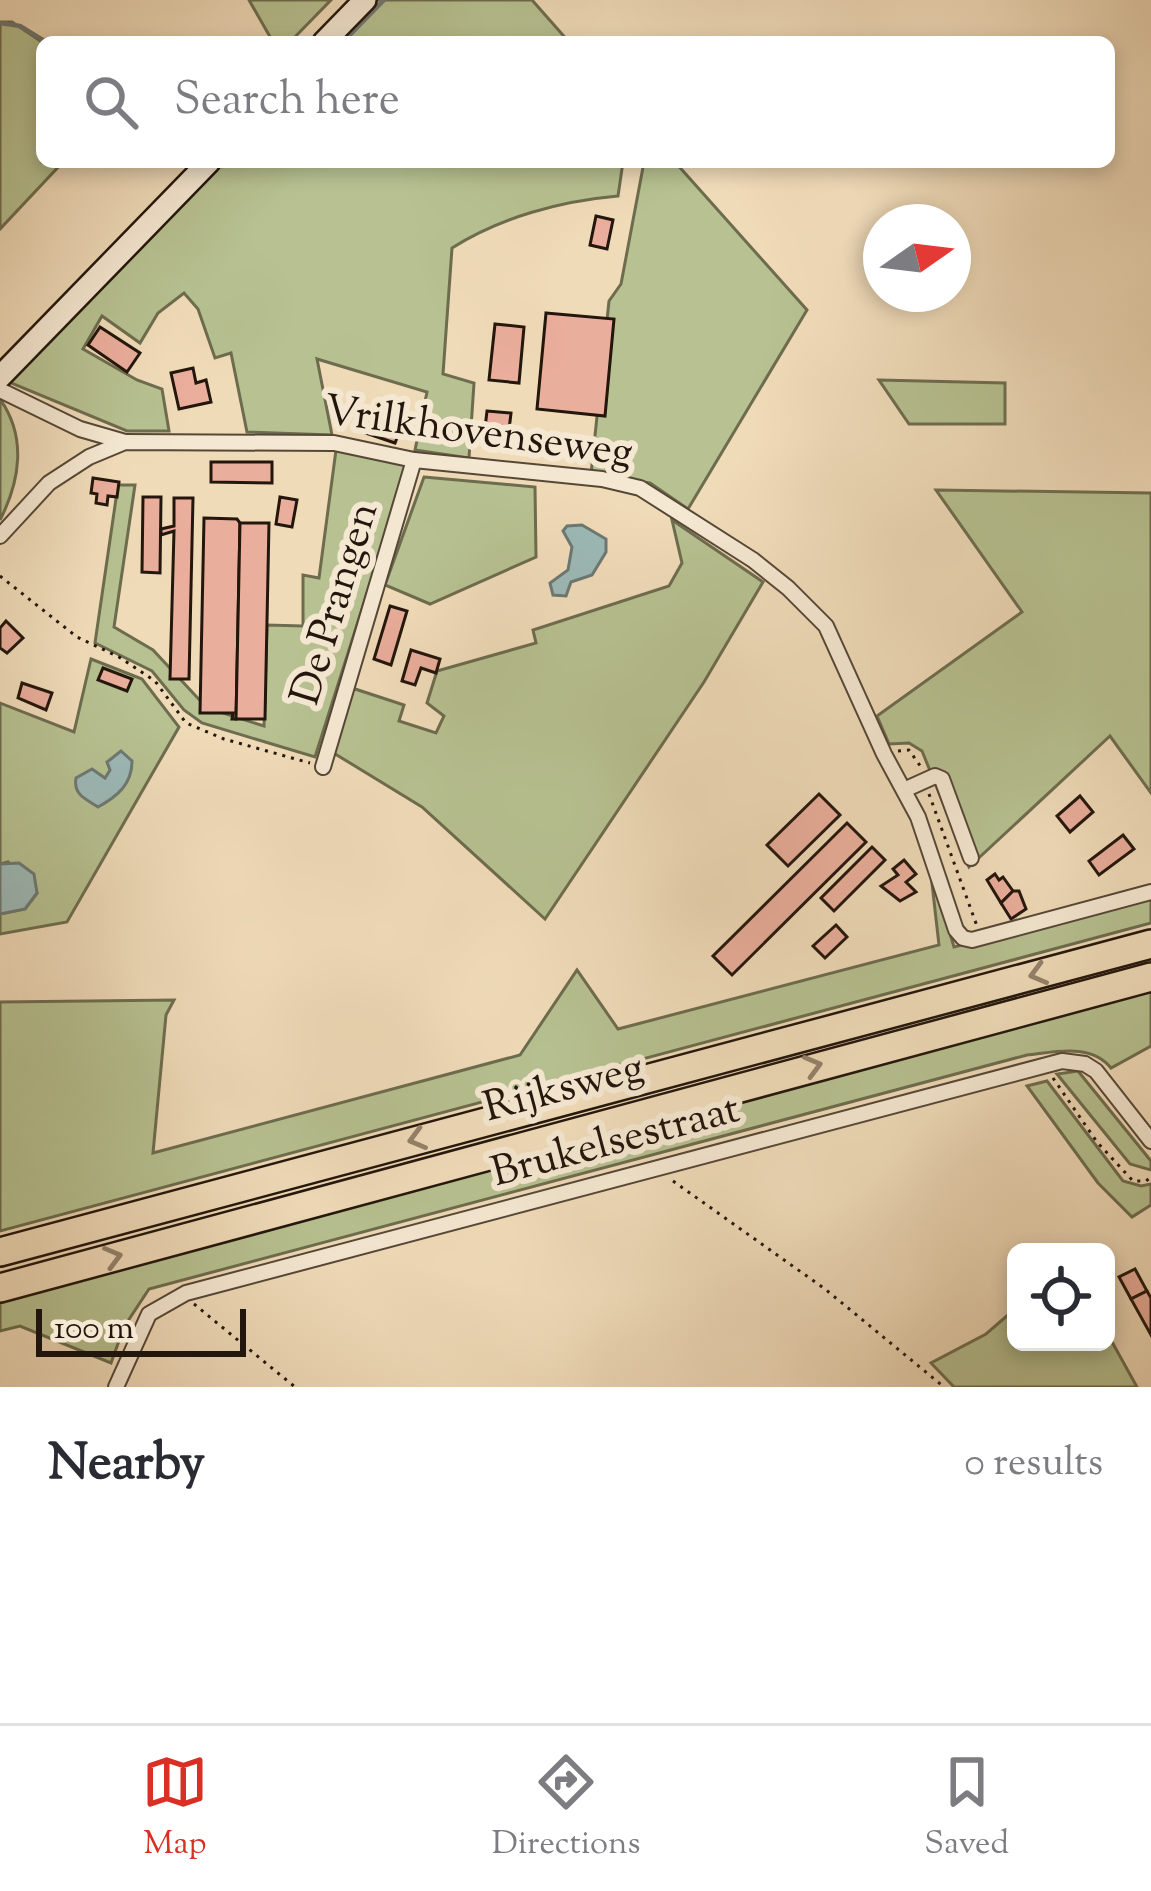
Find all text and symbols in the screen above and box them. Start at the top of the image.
search box [36,36,1115,168]
icon: search [78,69,144,135]
text: Search here [174,70,400,135]
north arrow [863,204,971,312]
street label: Vrilkhovenseweg [320,383,636,485]
street label: De Prangen [278,495,396,713]
one-way arrow [1028,960,1049,985]
street label: Rijksweg [477,1040,651,1140]
one-way arrow [802,1055,823,1080]
street label: Brukelsestraat [485,1081,747,1205]
one-way arrow [408,1124,428,1149]
map controls [1007,1243,1115,1351]
button: locate [1007,1243,1115,1351]
one-way arrow [102,1246,123,1271]
scale bar [36,1303,246,1356]
text: 100 m [54,1306,134,1354]
text: Nearby [48,1429,205,1502]
text: 0 results [964,1437,1103,1493]
tab: Map [142,1749,208,1869]
tab: Directions [492,1749,641,1869]
tab: Saved [924,1749,1009,1869]

